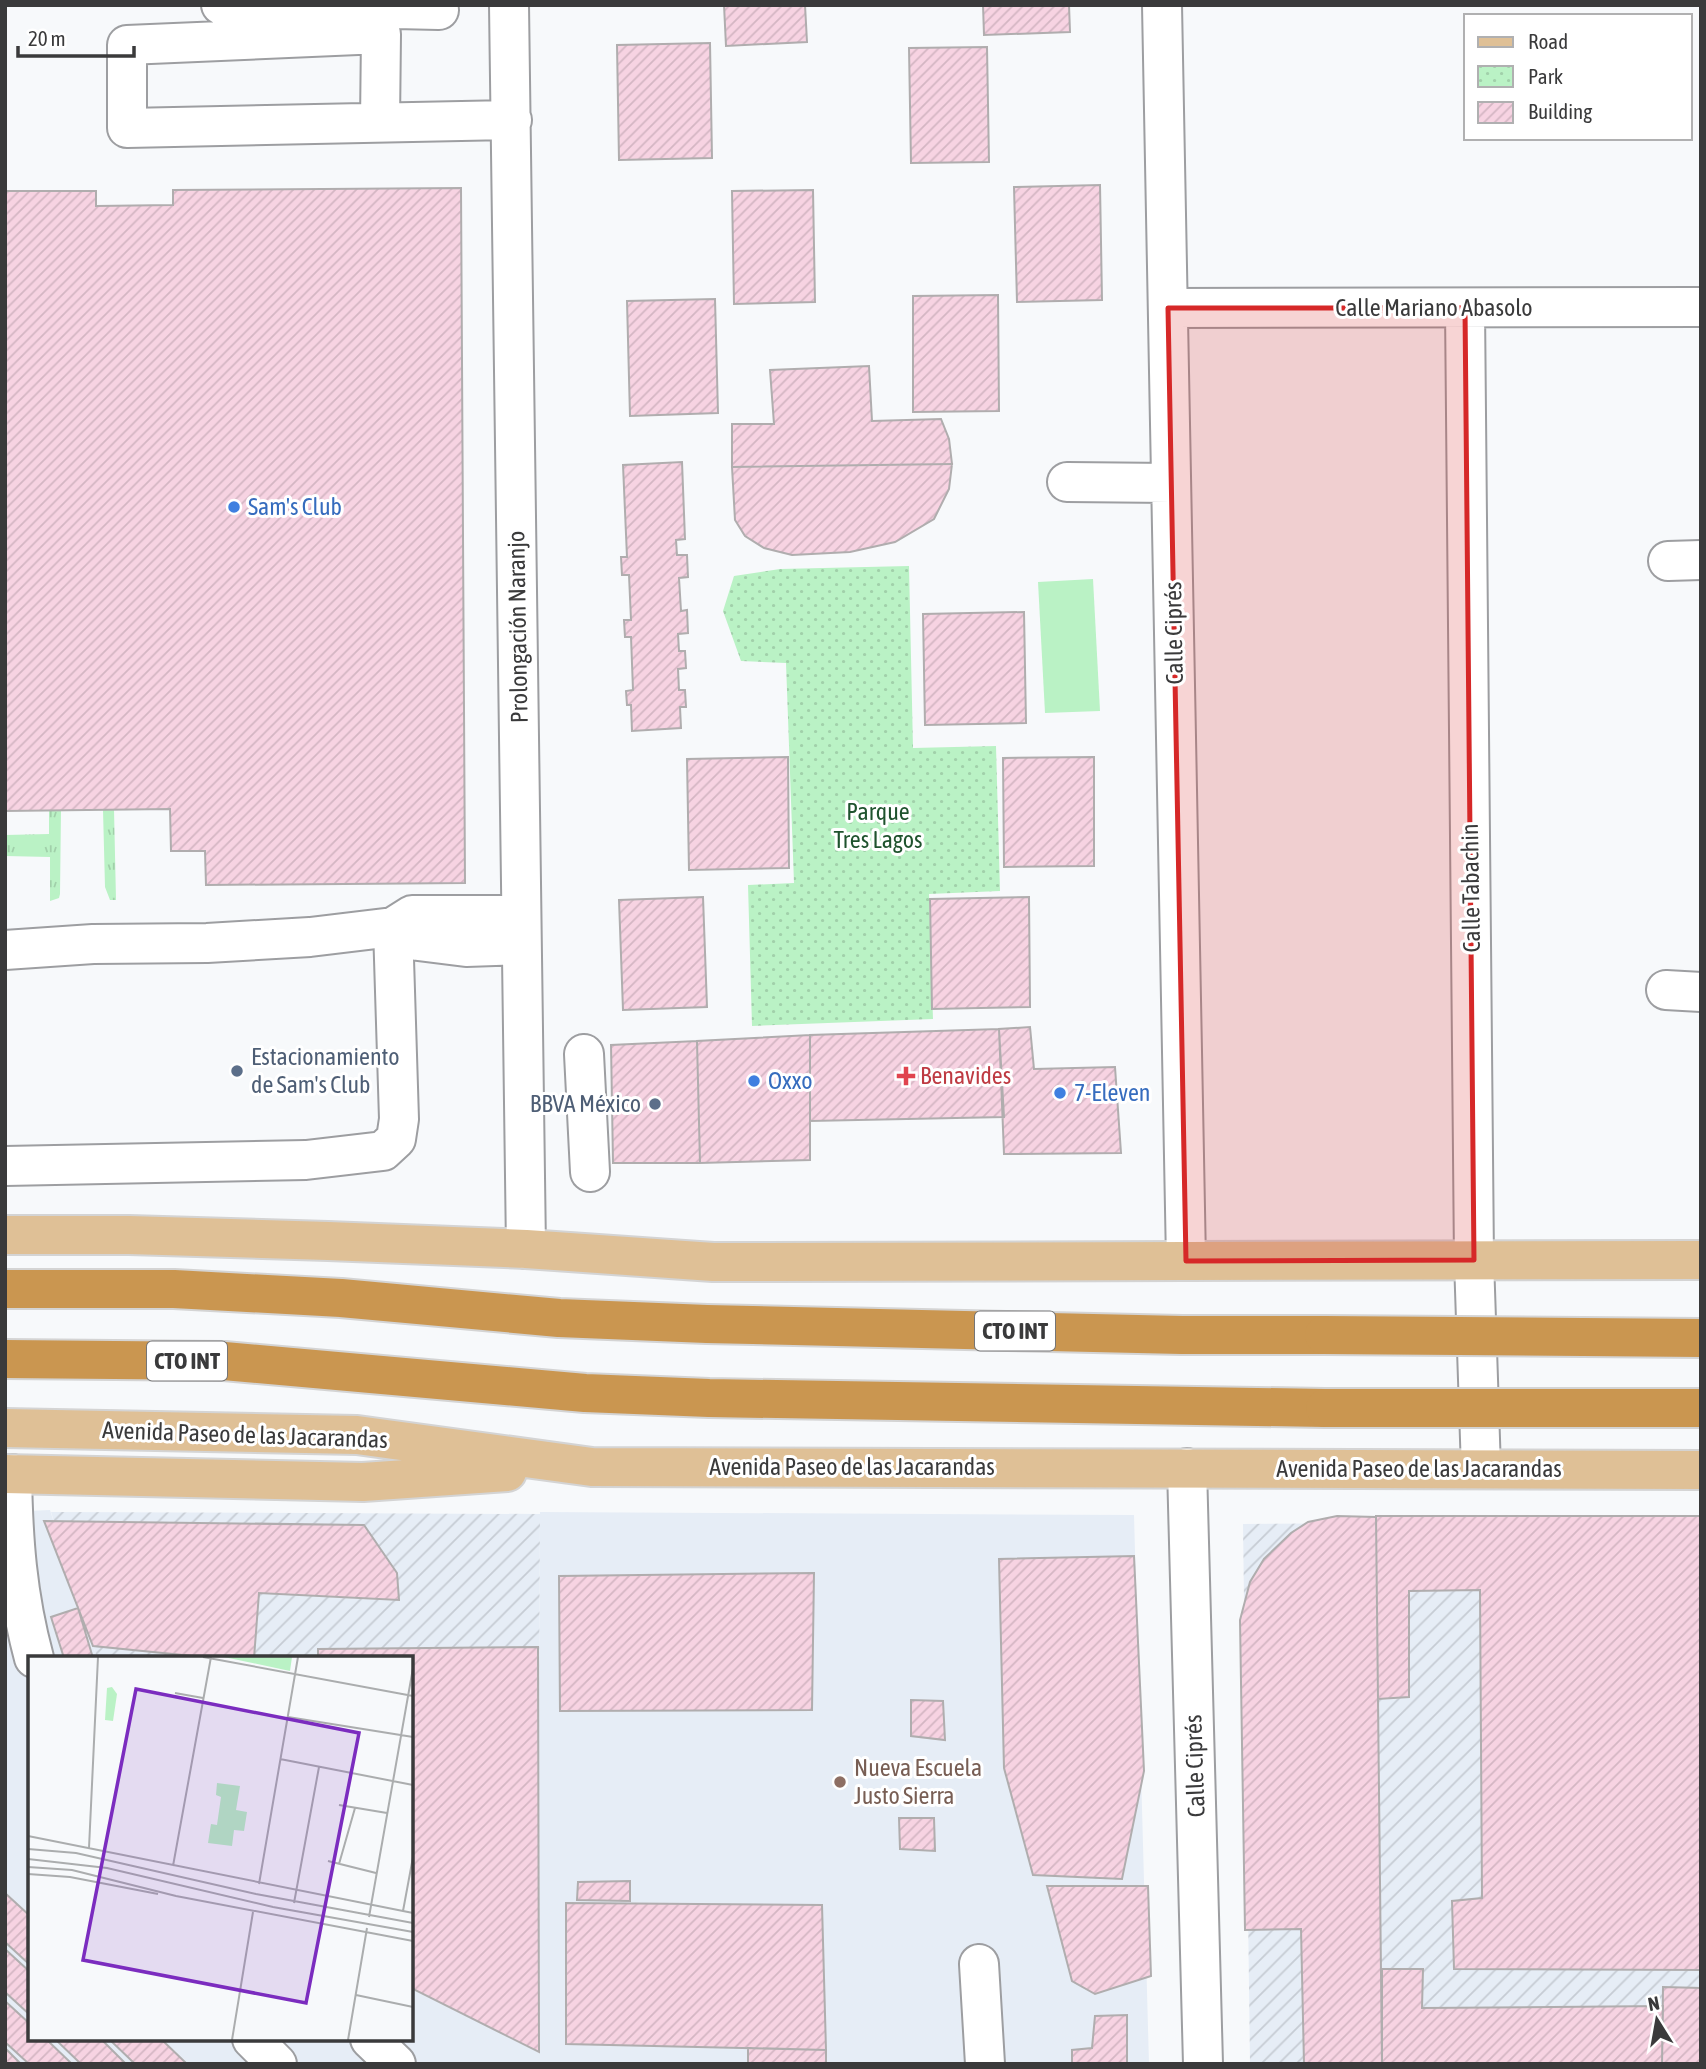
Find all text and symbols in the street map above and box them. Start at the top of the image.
scale bar [18,14,133,58]
legend [1464,14,1692,140]
text: 20 m [28,26,66,50]
text: Road [1528,29,1568,53]
text: Park [1528,64,1563,88]
text: Building [1528,99,1592,123]
street label: Calle Mariano Abasolo [1335,294,1533,321]
place label: Sam's Club [248,493,342,520]
marker: Sam's Club [226,499,242,515]
street label: Prolongación Naranjo [502,531,533,723]
street label: Calle Ciprés [1159,581,1188,685]
park label: Parque Tres Lagos [834,798,922,853]
street label: Calle Tabachin [1456,823,1485,953]
place label: Estacionamiento de Sam's Club [251,1043,400,1098]
place label: Benavides [920,1062,1011,1089]
marker: Estacionamiento de Sam's Club [229,1063,245,1079]
place label: Oxxo [768,1067,812,1094]
marker: Benavides [898,1068,914,1084]
marker: Oxxo [746,1073,762,1089]
place label: 7-Eleven [1074,1079,1150,1106]
marker: 7-Eleven [1052,1085,1068,1101]
place label: BBVA México [530,1090,641,1117]
marker: BBVA México [647,1096,663,1112]
road number: CTO INT [975,1312,1055,1350]
road number: CTO INT [147,1342,227,1380]
street label: Avenida Paseo de las Jacarandas [102,1416,388,1453]
street label: Avenida Paseo de las Jacarandas [709,1453,995,1480]
street label: Avenida Paseo de las Jacarandas [1276,1455,1562,1482]
inset map [28,1656,413,2041]
street label: Calle Ciprés [1179,1714,1210,1818]
place label: Nueva Escuela Justo Sierra [854,1754,982,1809]
marker: Nueva Escuela Justo Sierra [832,1774,848,1790]
north arrow [1622,1985,1692,2055]
text: N [1646,1991,1661,2015]

